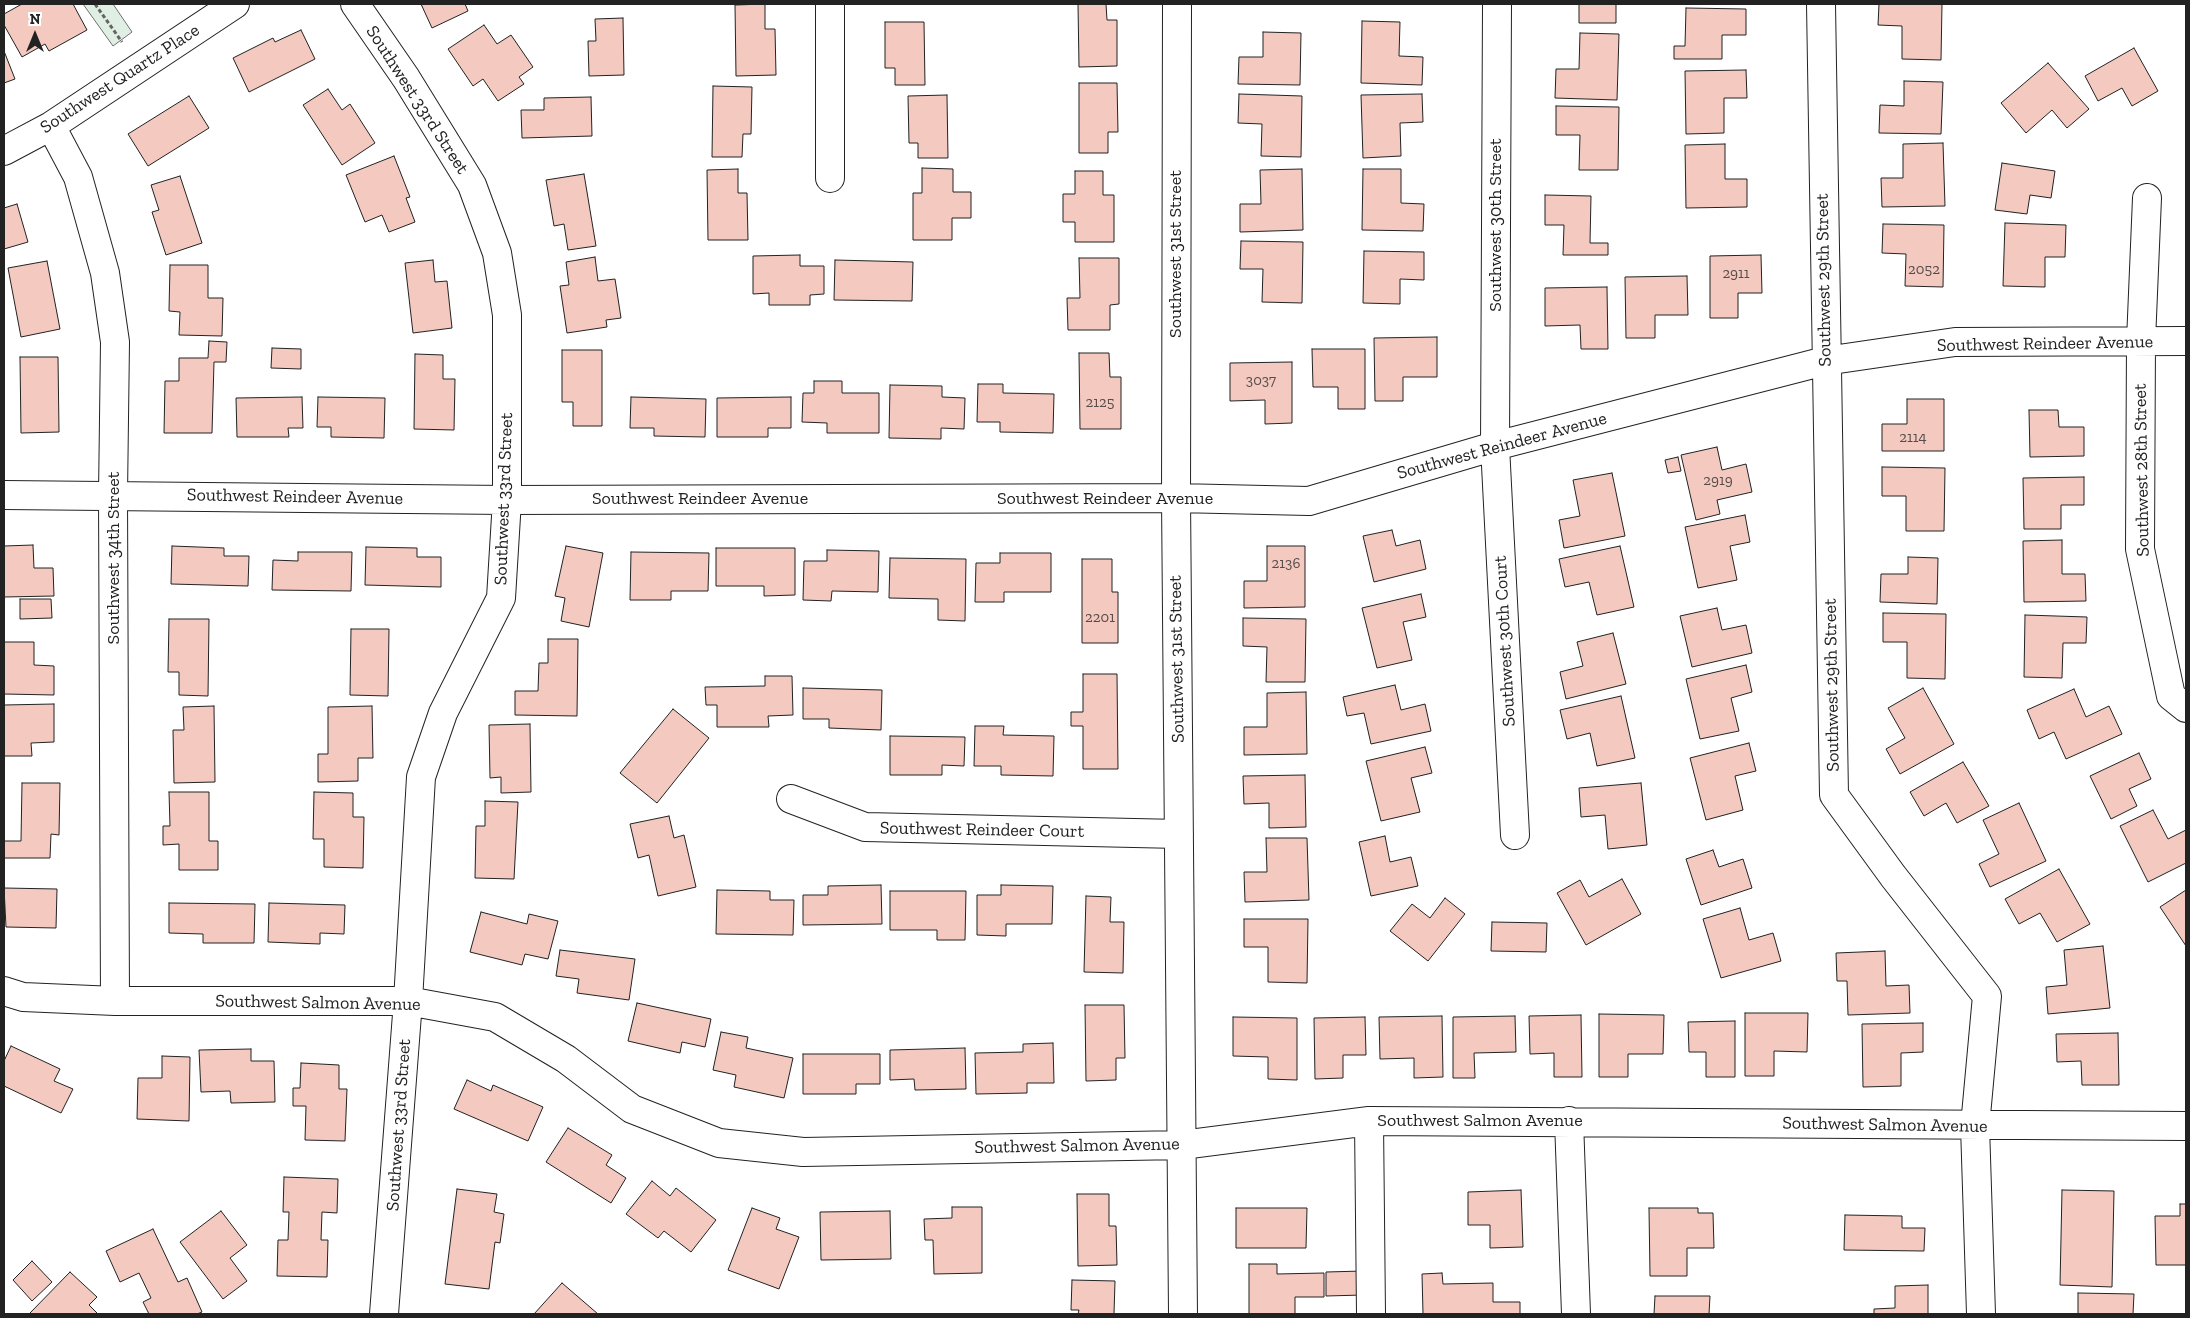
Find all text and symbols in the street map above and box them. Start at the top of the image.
north arrow [10,10,60,60]
text: N [30,11,40,28]
street label: Southwest Quartz Place [36,19,204,139]
street label: Southwest 33rd Street [361,22,473,178]
street label: Southwest 30th Street [1485,138,1507,312]
street label: Southwest 31st Street [1165,170,1187,338]
street label: Southwest 29th Street [1812,193,1836,367]
house number: 2052 [1908,261,1940,279]
house number: 2911 [1722,265,1750,283]
street label: Southwest Reindeer Avenue [1937,331,2153,357]
house number: 3037 [1246,372,1276,390]
street label: Southwest 28th Street [2130,383,2154,557]
house number: 2125 [1086,394,1114,412]
street label: Southwest Reindeer Avenue [1395,408,1609,484]
street label: Southwest 33rd Street [490,412,518,586]
house number: 2114 [1899,429,1927,447]
street label: Southwest 34th Street [103,472,125,644]
house number: 2919 [1703,472,1733,490]
street label: Southwest Reindeer Avenue [187,484,403,510]
street label: Southwest Reindeer Avenue [592,488,808,510]
street label: Southwest Reindeer Avenue [997,488,1213,510]
house number: 2136 [1272,555,1300,573]
street label: Southwest 30th Court [1490,555,1520,727]
street label: Southwest 31st Street [1165,575,1189,743]
street label: Southwest 29th Street [1820,598,1844,772]
house number: 2201 [1085,609,1115,627]
street label: Southwest Reindeer Court [880,817,1084,843]
street label: Southwest Salmon Avenue [215,990,421,1016]
street label: Southwest 33rd Street [382,1038,416,1212]
street label: Southwest Salmon Avenue [1377,1110,1583,1132]
street label: Southwest Salmon Avenue [1782,1112,1988,1138]
street label: Southwest Salmon Avenue [974,1133,1180,1159]

